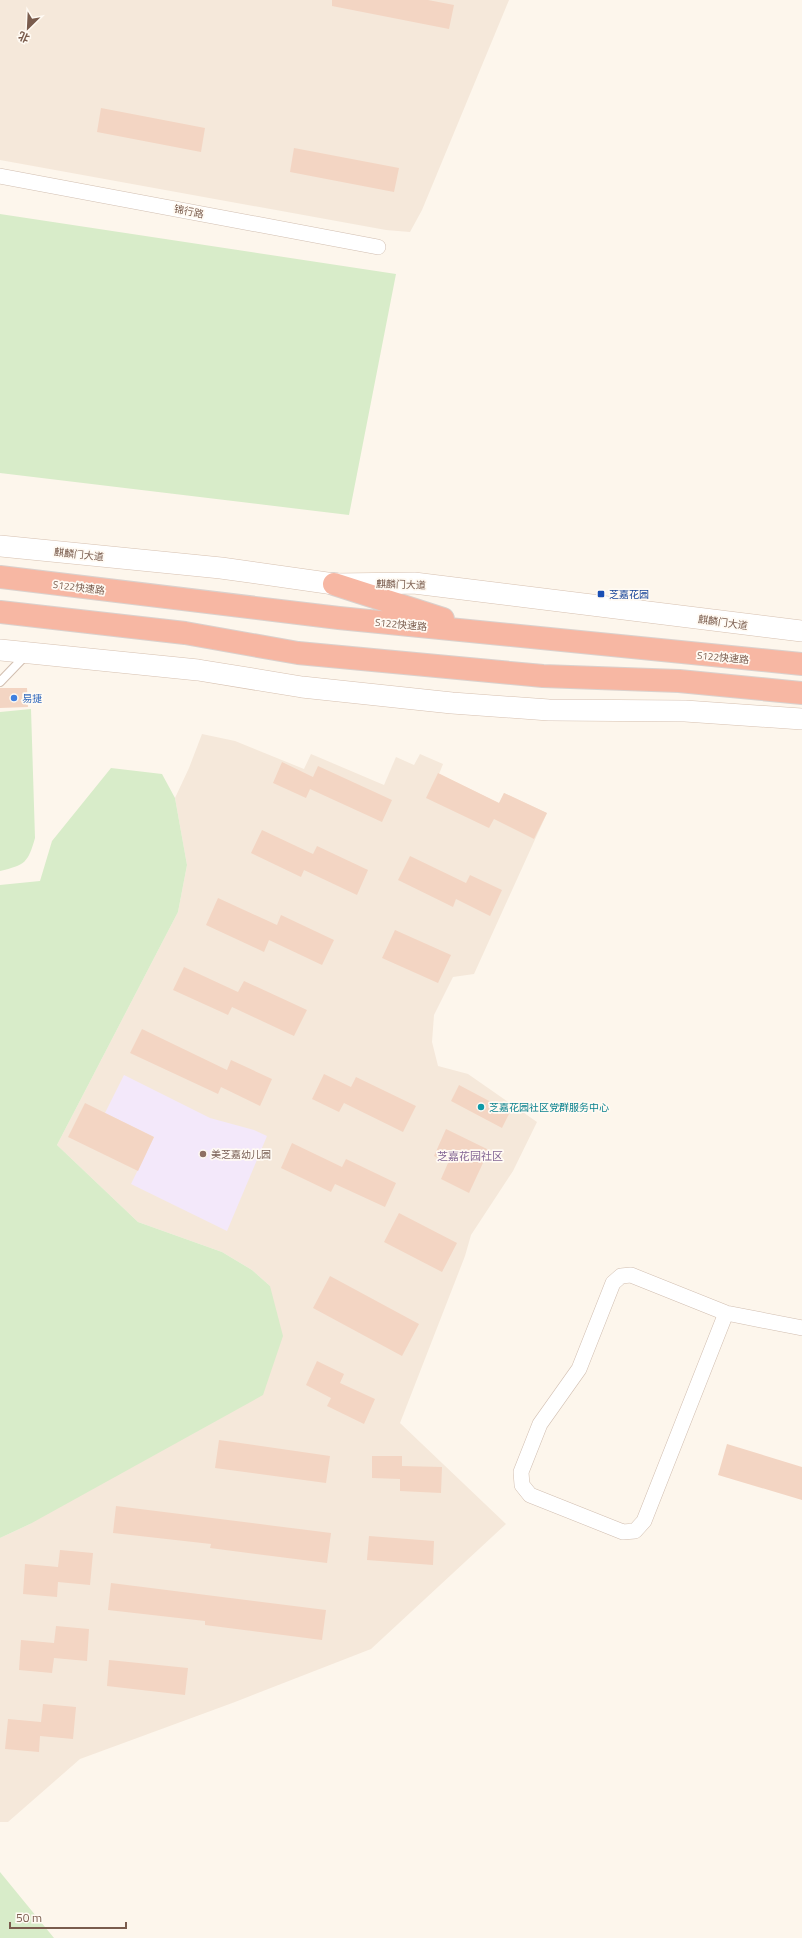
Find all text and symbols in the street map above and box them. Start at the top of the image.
north arrow [8,8,48,48]
text: 北 [16,28,32,47]
street label: 锦行路 [173,201,205,222]
street label: 麒麟门大道 [53,544,105,565]
street label: 麒麟门大道 [376,576,426,593]
street label: S122快速路 [52,577,106,598]
place label: 芝嘉花园 [609,587,649,602]
marker: 芝嘉花园 [596,589,606,599]
street label: 麒麟门大道 [697,612,749,633]
street label: S122快速路 [374,615,428,634]
street label: S122快速路 [696,648,750,667]
place label: 易捷 [22,691,42,706]
marker: 易捷 [9,693,19,703]
place label: 芝嘉花园社区党群服务中心 [489,1100,609,1115]
marker: 芝嘉花园社区党群服务中心 [476,1102,486,1112]
place label: 美芝嘉幼儿园 [211,1147,271,1162]
district label: 芝嘉花园社区 [437,1148,503,1164]
marker: 美芝嘉幼儿园 [198,1149,208,1159]
scale bar [10,1904,126,1930]
text: 50 m [16,1908,42,1927]

